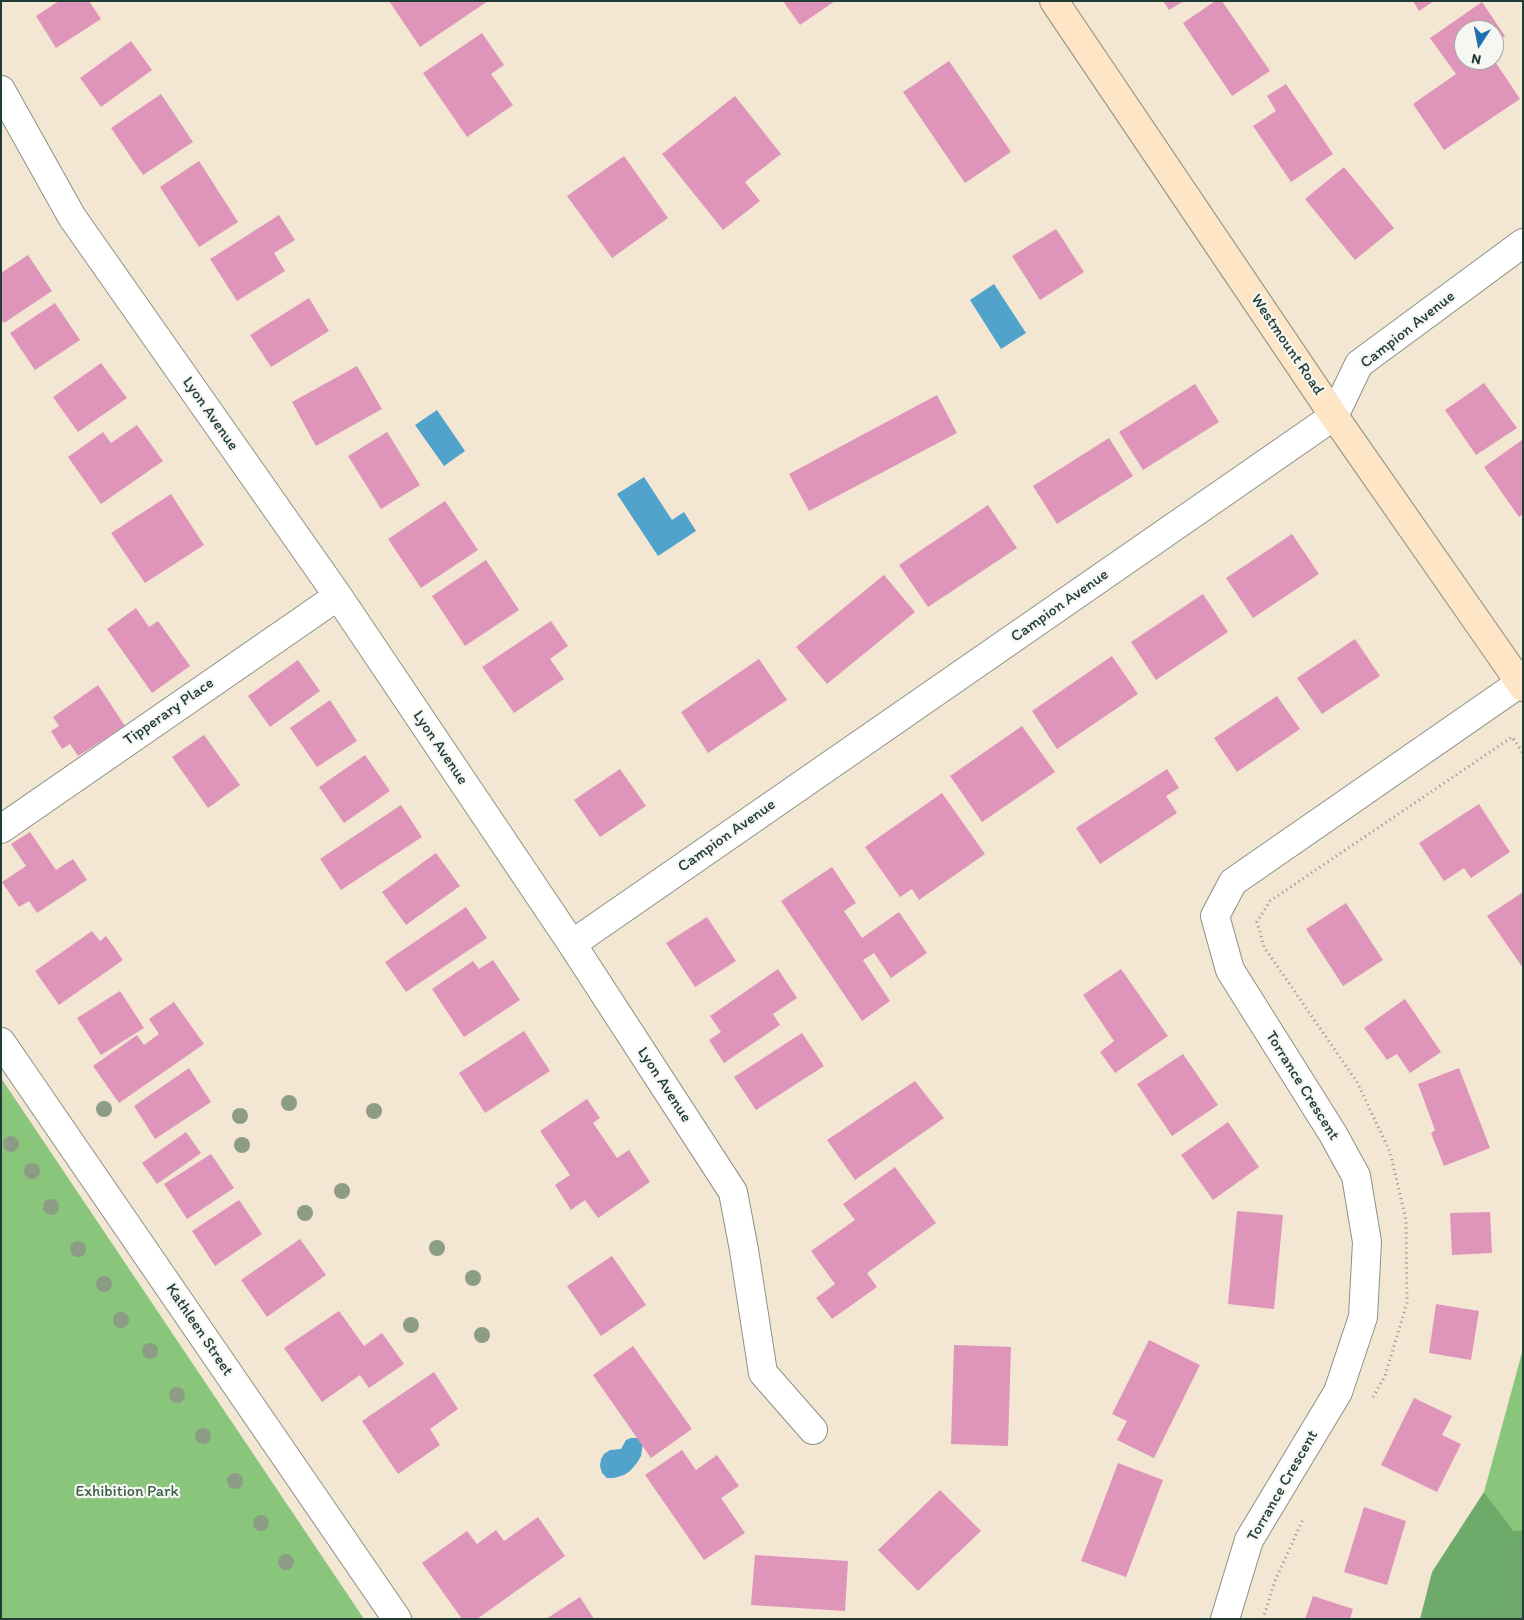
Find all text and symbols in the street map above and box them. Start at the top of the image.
north arrow [1454,20,1504,70]
text: N [1470,50,1483,68]
street label: Campion Avenue [1357,287,1459,373]
street label: Westmount Road [1246,291,1328,399]
street label: Lyon Avenue [178,373,242,455]
street label: Campion Avenue [1007,565,1113,647]
street label: Tipperary Place [120,674,218,750]
street label: Lyon Avenue [408,707,472,789]
street label: Campion Avenue [674,795,780,877]
street label: Torrance Crescent [1261,1028,1343,1144]
street label: Lyon Avenue [633,1044,695,1126]
street label: Kathleen Street [161,1280,237,1380]
street label: Torrance Crescent [1243,1427,1323,1545]
park label: Exhibition Park [75,1482,179,1502]

